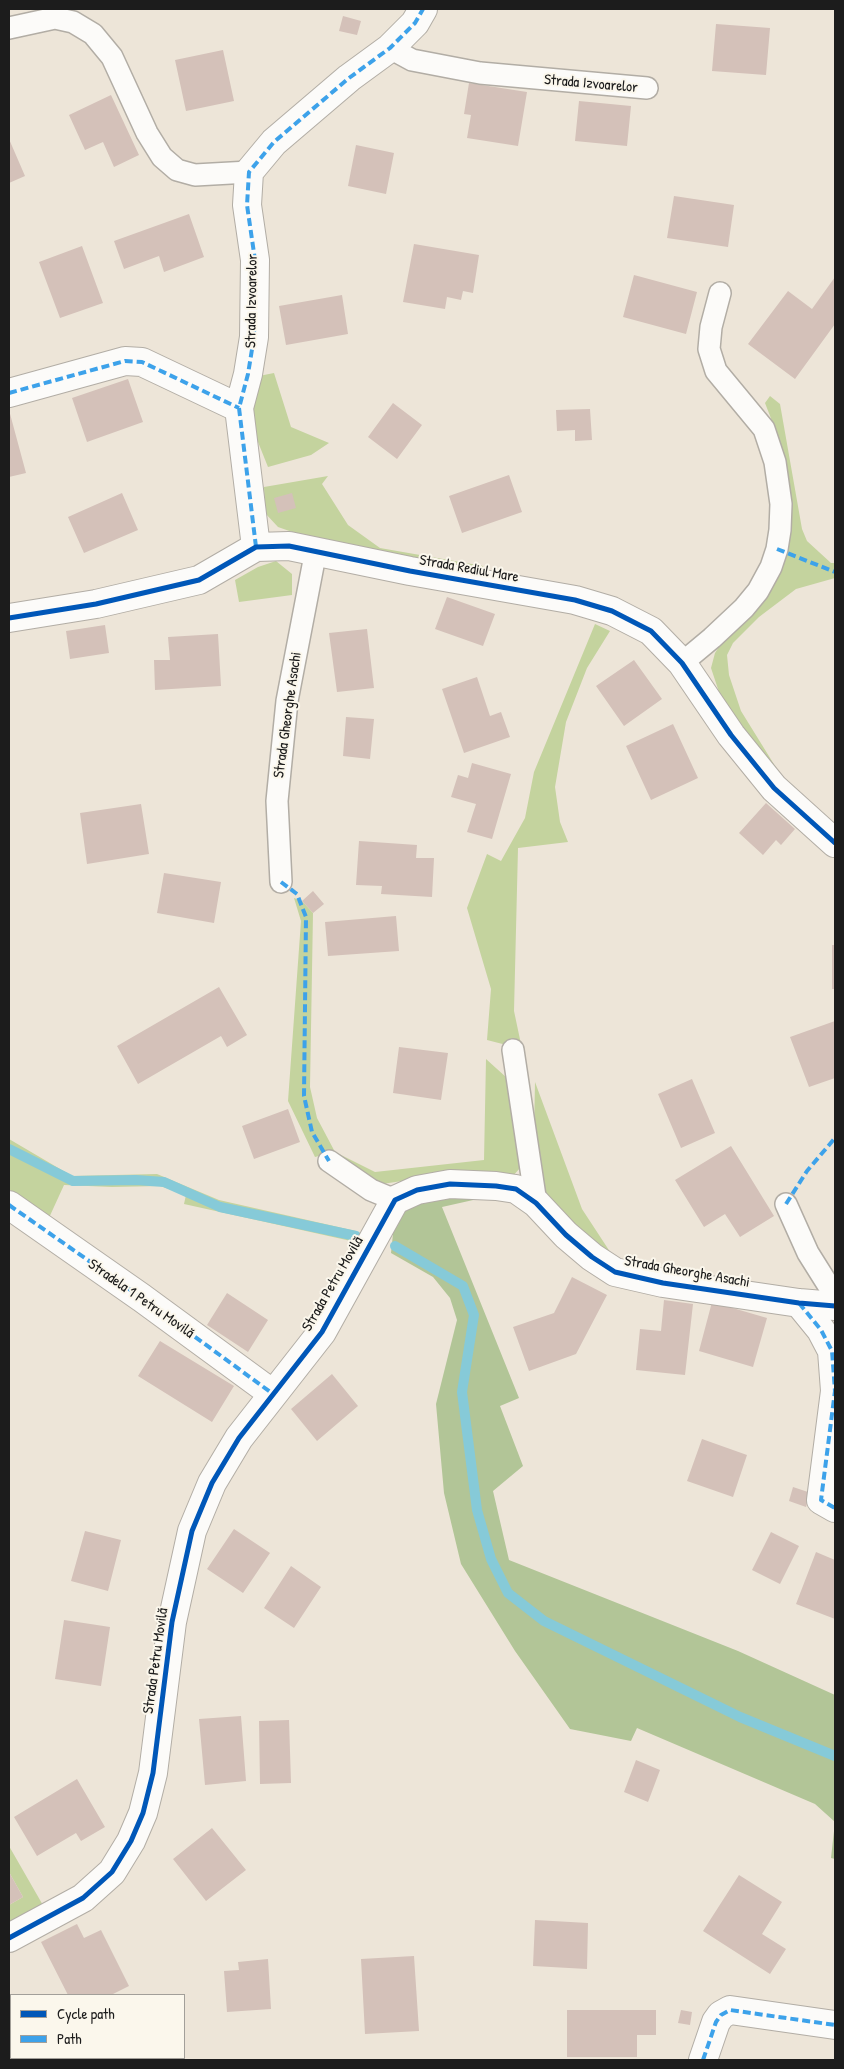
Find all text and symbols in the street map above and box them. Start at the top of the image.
street label: Strada Izvoarelor [543,71,639,97]
street label: Strada Izvoarelor [242,254,262,348]
street label: Strada Rediul Mare [418,551,520,587]
street label: Strada Gheorghe Asachi [270,651,306,779]
street label: Strada Petru Movilă [299,1233,367,1335]
street label: Strada Gheorghe Asachi [623,1252,751,1292]
street label: Stradela 1 Petru Movilă [84,1256,198,1342]
street label: Strada Petru Movilă [140,1607,172,1715]
legend [10,1994,185,2059]
text: Cycle path [57,2003,115,2024]
text: Path [57,2028,82,2049]

